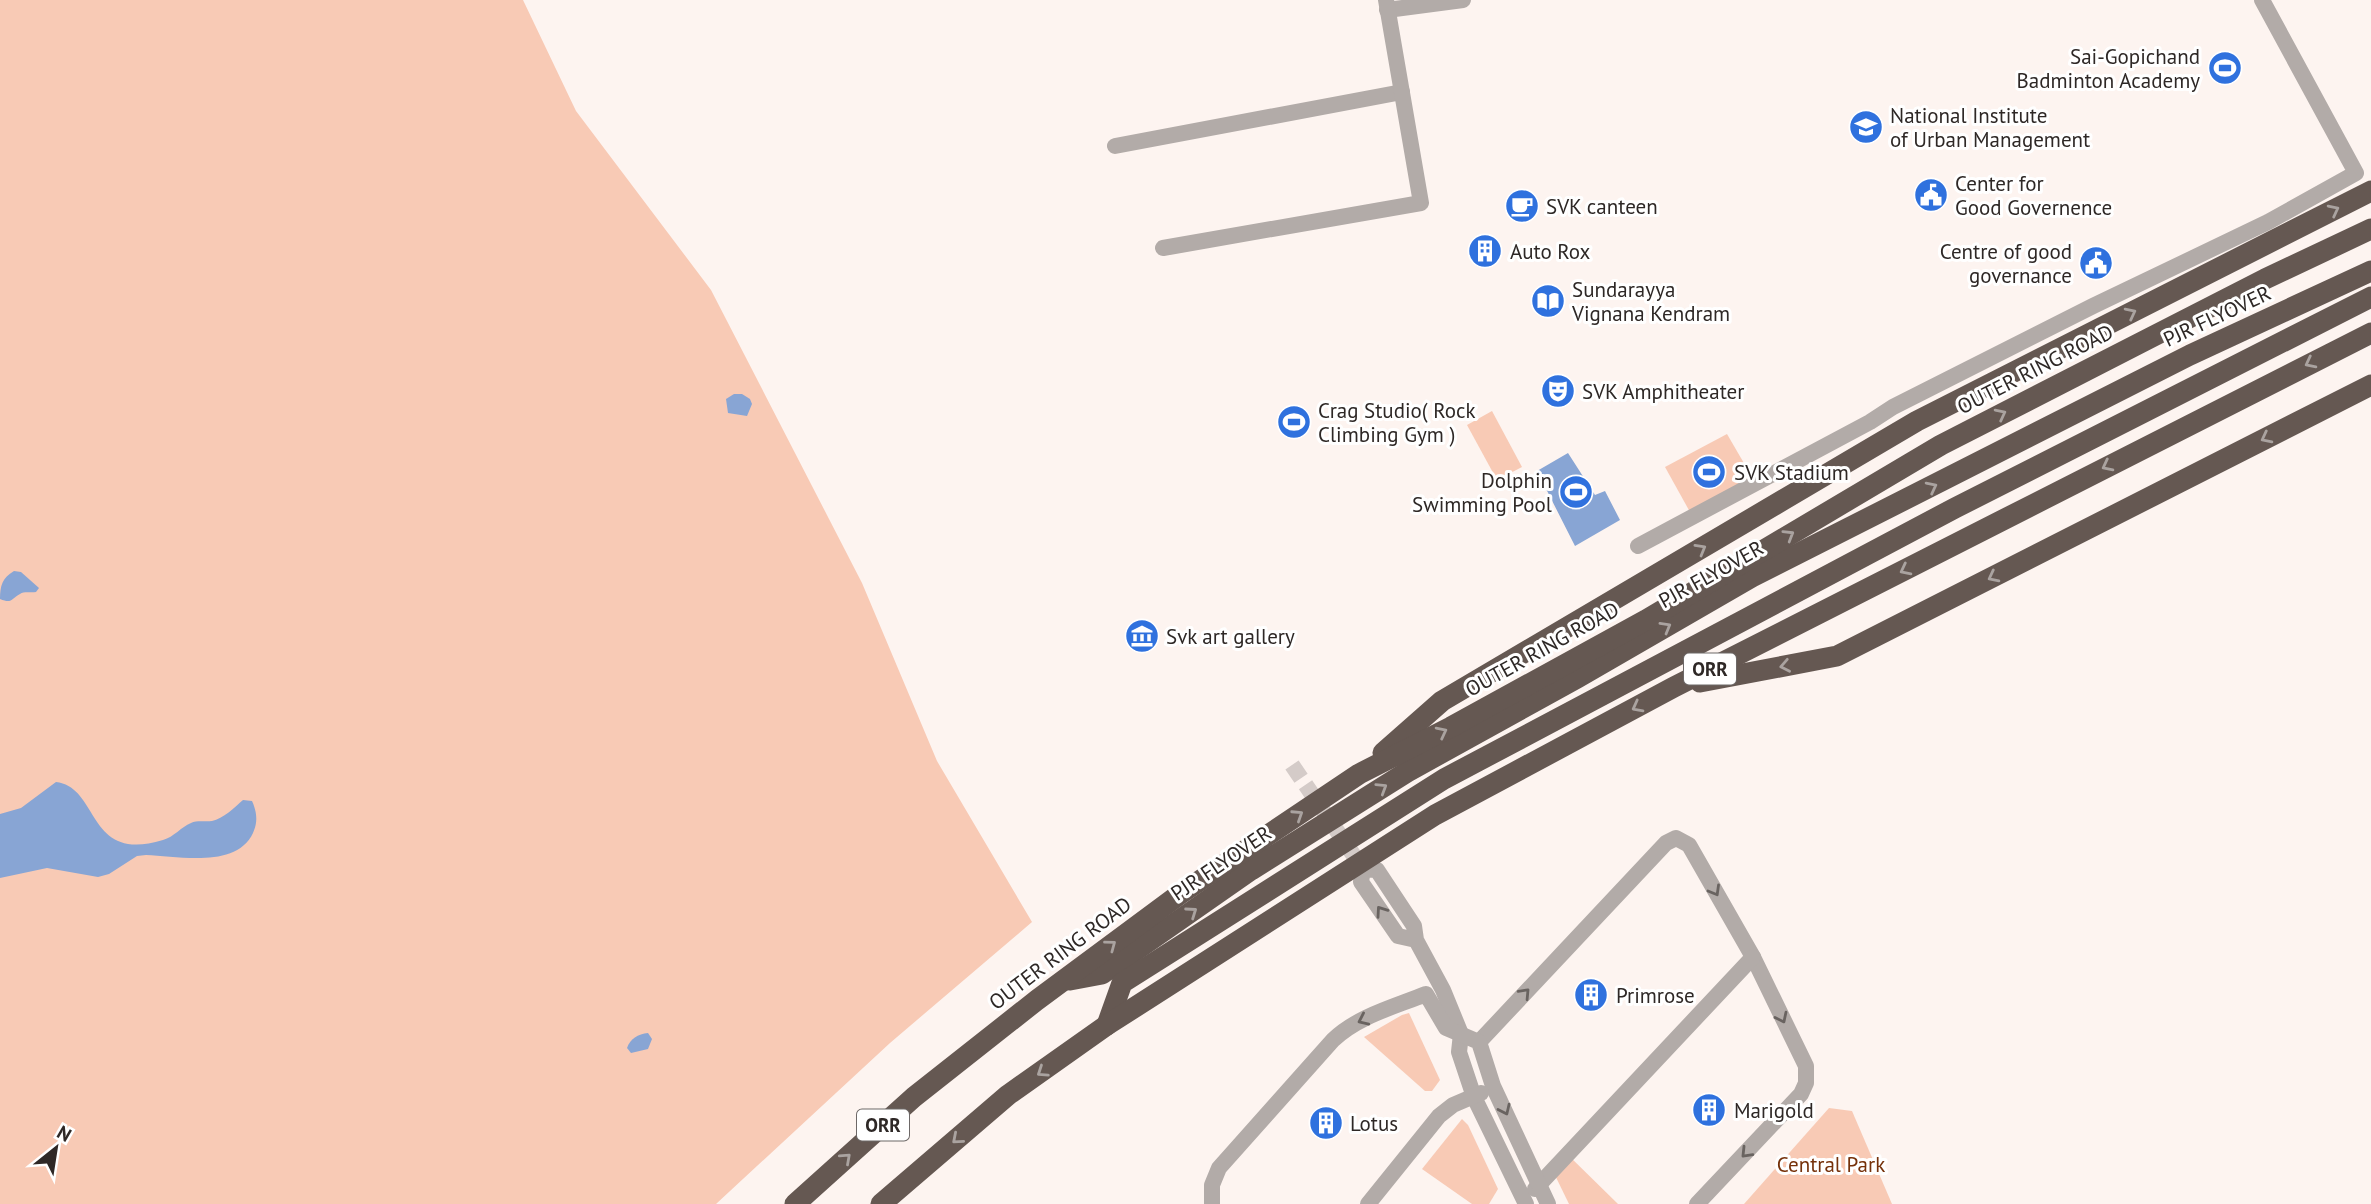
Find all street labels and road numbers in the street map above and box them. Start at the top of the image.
street label: PJR FLYOVER [2159,279,2275,353]
street label: OUTER RING ROAD [1952,318,2118,420]
street label: PJR FLYOVER [1654,534,1768,614]
street label: OUTER RING ROAD [1460,596,1624,702]
road number: ORR [1684,654,1736,684]
street label: PJR FLYOVER [1165,819,1277,907]
street label: OUTER RING ROAD [983,891,1137,1015]
road number: ORR [857,1110,909,1140]

